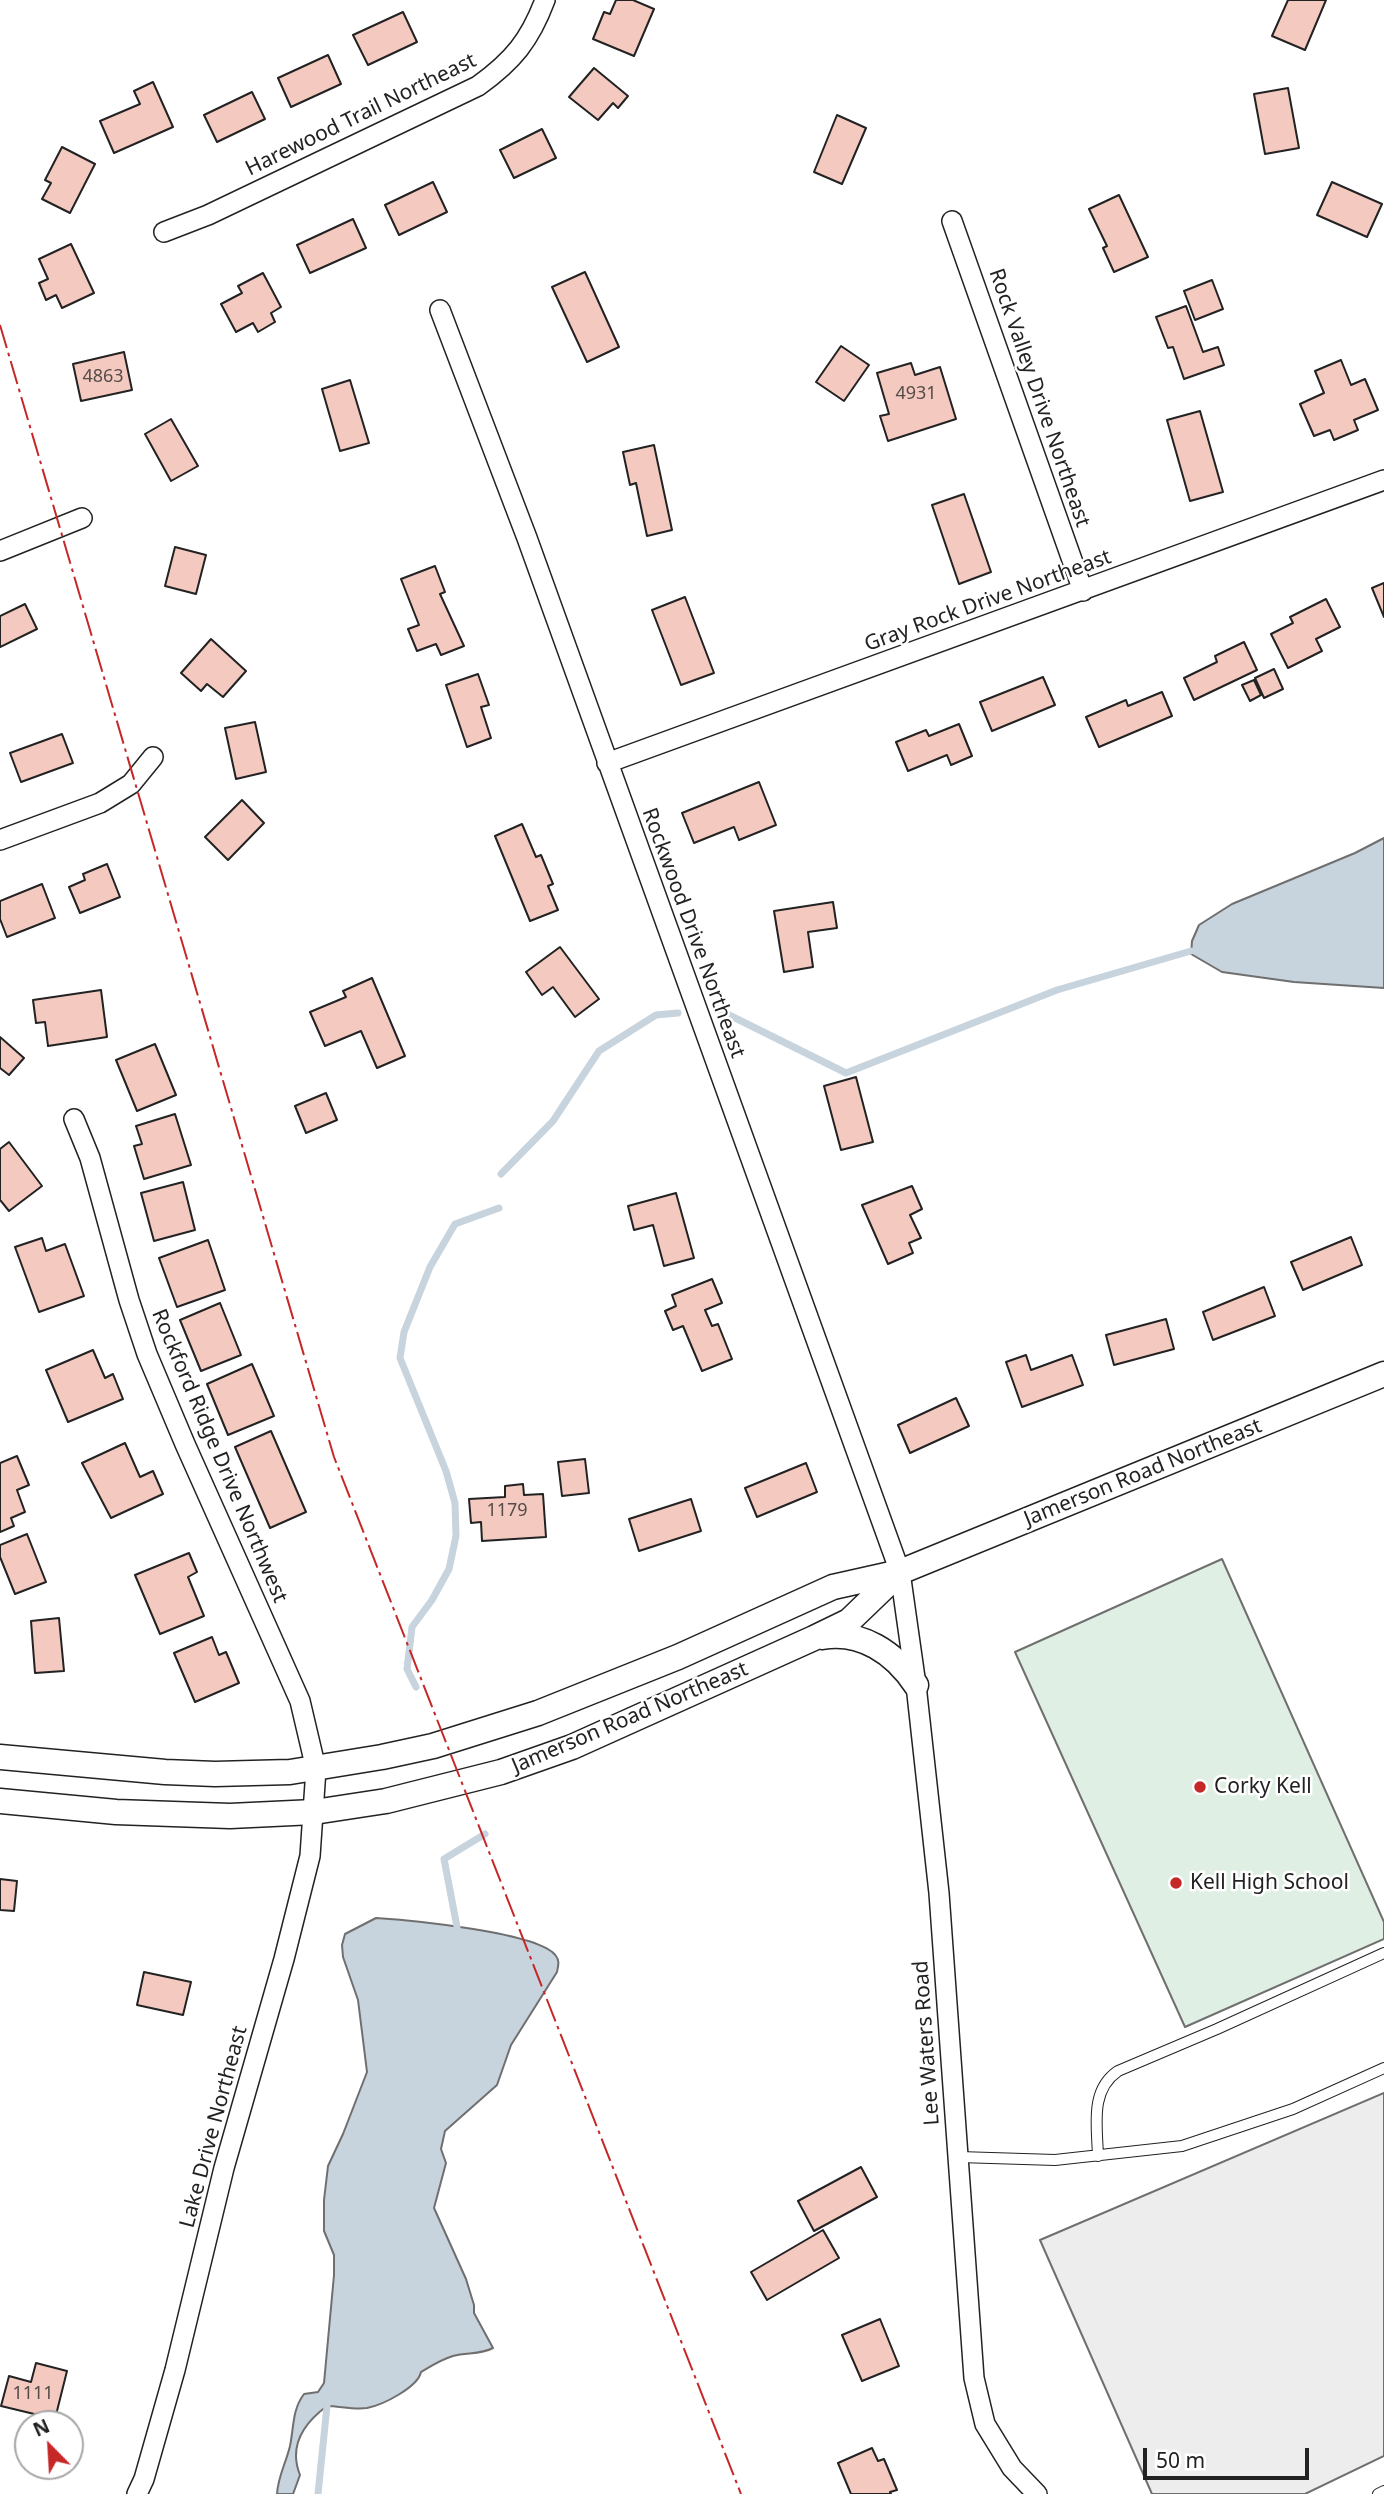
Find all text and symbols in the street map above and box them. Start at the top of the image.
street label: Harewood Trail Northeast [242,48,480,182]
street label: Rock Valley Drive Northeast [983,266,1095,530]
house number: 4863 [82,366,124,388]
house number: 4931 [895,383,937,405]
street label: Gray Rock Drive Northeast [861,545,1115,657]
street label: Rockwood Drive Northeast [636,805,750,1061]
street label: Rockford Ridge Drive Northwest [146,1305,292,1607]
street label: Jamerson Road Northeast [1021,1414,1265,1532]
house number: 1179 [486,1500,528,1522]
street label: Jamerson Road Northeast [508,1657,752,1779]
place label: Corky Kell [1214,1774,1312,1800]
marker: Corky Kell [1192,1779,1208,1795]
place label: Kell High School [1190,1870,1349,1896]
marker: Kell High School [1168,1875,1184,1891]
street label: Lee Waters Road [909,1960,945,2126]
street label: Lake Drive Northeast [175,2023,253,2231]
house number: 1111 [12,2383,54,2405]
north arrow [14,2410,84,2480]
text: N [29,2413,54,2443]
scale bar [1146,2434,1312,2478]
text: 50 m [1156,2446,1205,2474]

